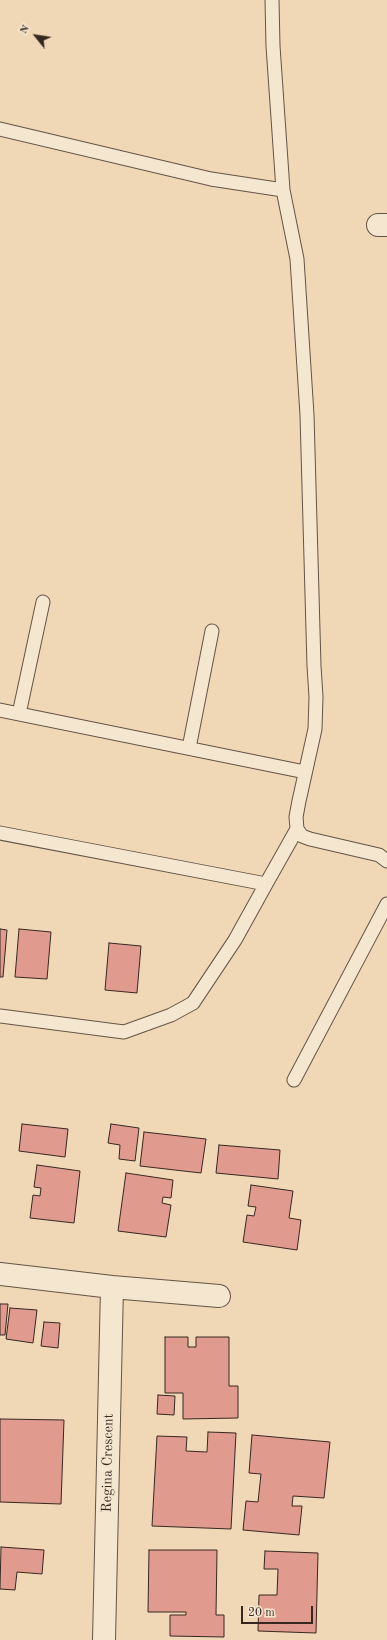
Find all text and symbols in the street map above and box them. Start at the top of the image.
north arrow [16,16,56,56]
text: N [18,23,32,36]
street label: Regina Crescent [99,1413,117,1513]
scale bar [243,1598,315,1624]
text: 20 m [248,1607,275,1619]

